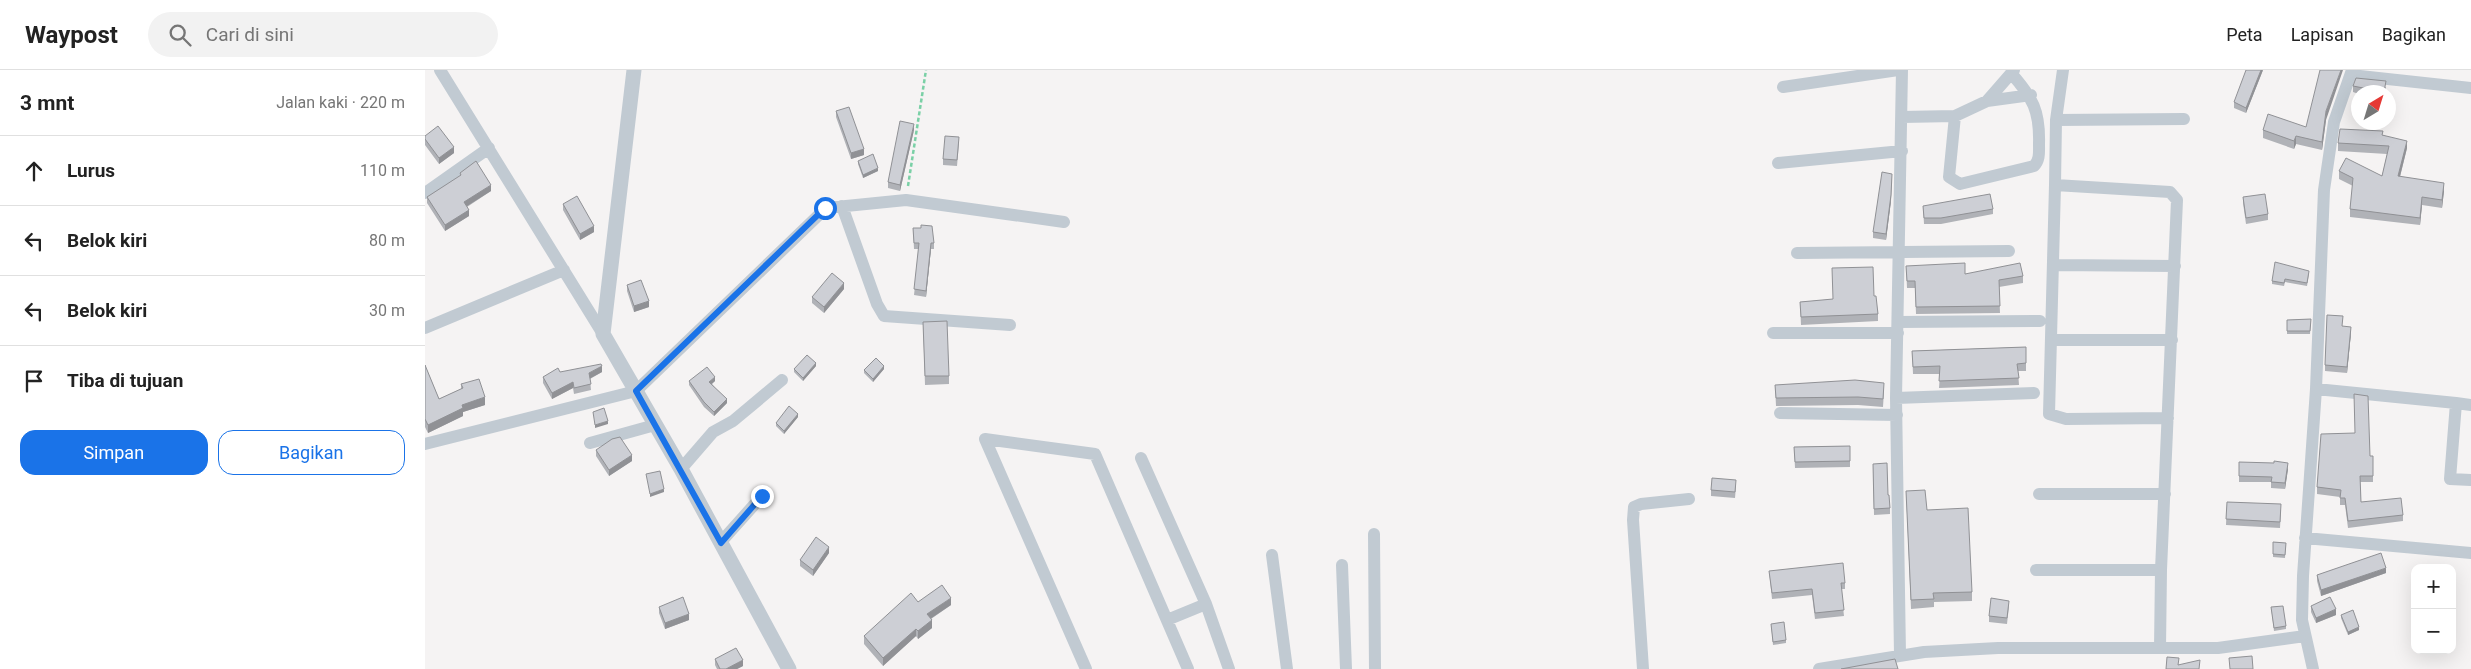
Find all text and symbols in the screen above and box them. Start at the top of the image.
search box [148,12,498,57]
text: Waypost [25,21,118,49]
icon: search [166,21,194,49]
text: Cari di sini [206,23,294,46]
text: Peta [2226,24,2263,45]
text: Lapisan [2291,24,2354,45]
text: Bagikan [2382,24,2446,45]
north arrow [2351,85,2396,130]
text: 3 mnt [20,91,74,115]
text: Jalan kaki · 220 m [276,93,405,112]
icon: ahead [20,157,48,185]
text: Lurus [67,159,115,182]
text: 110 m [360,161,405,180]
route start [814,197,837,220]
icon: left [20,227,48,255]
text: Belok kiri [67,229,147,252]
text: 80 m [369,231,405,250]
icon: left [20,297,48,325]
text: Belok kiri [67,299,147,322]
text: 30 m [369,301,405,320]
icon: arrive [20,367,48,395]
text: Tiba di tujuan [67,369,183,392]
button: Simpan [20,430,208,475]
button: Bagikan [218,430,405,475]
route end [751,485,774,508]
map controls [2411,564,2456,654]
button: + [2411,564,2456,609]
button: − [2411,609,2456,654]

